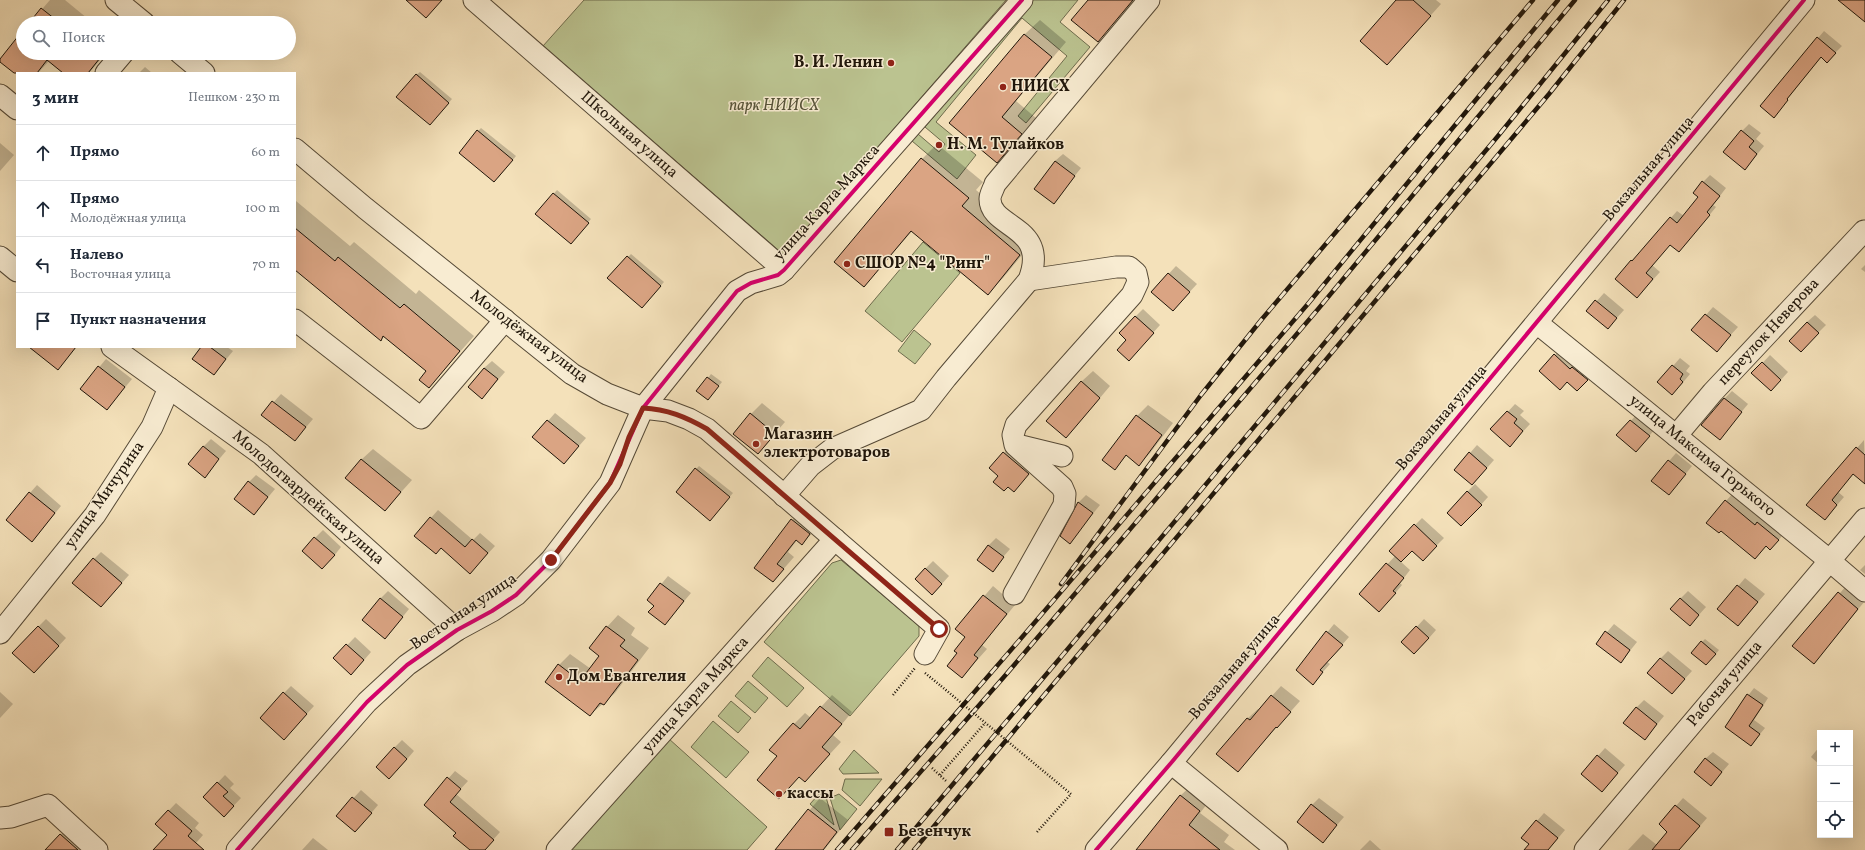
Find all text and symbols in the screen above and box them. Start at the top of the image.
search box [16,16,296,60]
icon: search [30,27,52,49]
text: Поиск [62,28,105,49]
place label: В. И. Ленин [794,52,883,74]
marker: В. И. Ленин [886,58,896,68]
place label: НИИСХ [1011,76,1070,98]
marker: НИИСХ [998,82,1008,92]
street label: Школьная улица [575,86,683,184]
text: 3 мин [32,87,79,110]
text: Пешком · 230 m [188,89,280,107]
park label: парк НИИСХ [729,95,820,117]
street label: Вокзальная улица [1598,111,1700,227]
place label: Н. М. Тулайков [947,134,1064,156]
street label: улица Карла Маркса [769,140,885,266]
marker: Н. М. Тулайков [934,140,944,150]
icon: ahead [32,142,54,164]
text: Прямо [70,142,119,163]
text: 60 m [252,144,280,162]
text: Прямо [70,189,119,210]
icon: ahead [32,198,54,220]
text: 100 m [245,200,280,218]
text: Молодёжная улица [70,210,186,228]
text: Налево [70,245,124,266]
place label: СШОР №4 "Ринг" [855,253,990,275]
icon: left [32,254,54,276]
text: 70 m [252,256,280,274]
marker: СШОР №4 "Ринг" [842,259,852,269]
text: Восточная улица [70,266,171,284]
street label: переулок Неверова [1713,273,1825,391]
street label: Молодёжная улица [465,285,593,389]
icon: arrive [32,310,54,332]
text: Пункт назначения [70,310,206,331]
street label: Вокзальная улица [1391,360,1493,476]
street label: улица Максима Горького [1624,390,1780,522]
place label: Магазин электротоваров [764,424,890,464]
street label: Молодогвардейская улица [227,426,389,570]
street label: улица Мичурина [60,437,150,553]
marker: Магазин электротоваров [751,439,761,449]
route end [542,551,560,569]
street label: Восточная улица [406,568,522,656]
street label: Вокзальная улица [1184,609,1286,725]
route start [930,620,948,638]
street label: улица Карла Маркса [638,632,754,758]
street label: Рабочая улица [1682,636,1768,732]
place label: Дом Евангелия [567,666,686,688]
marker: Дом Евангелия [554,672,564,682]
map controls [1817,730,1853,838]
button: + [1817,730,1853,766]
button: − [1817,766,1853,802]
place label: кассы [787,783,834,805]
marker: кассы [774,789,784,799]
button: locate [1817,802,1853,838]
place label: Безенчук [898,821,972,843]
marker: Безенчук [883,826,895,838]

